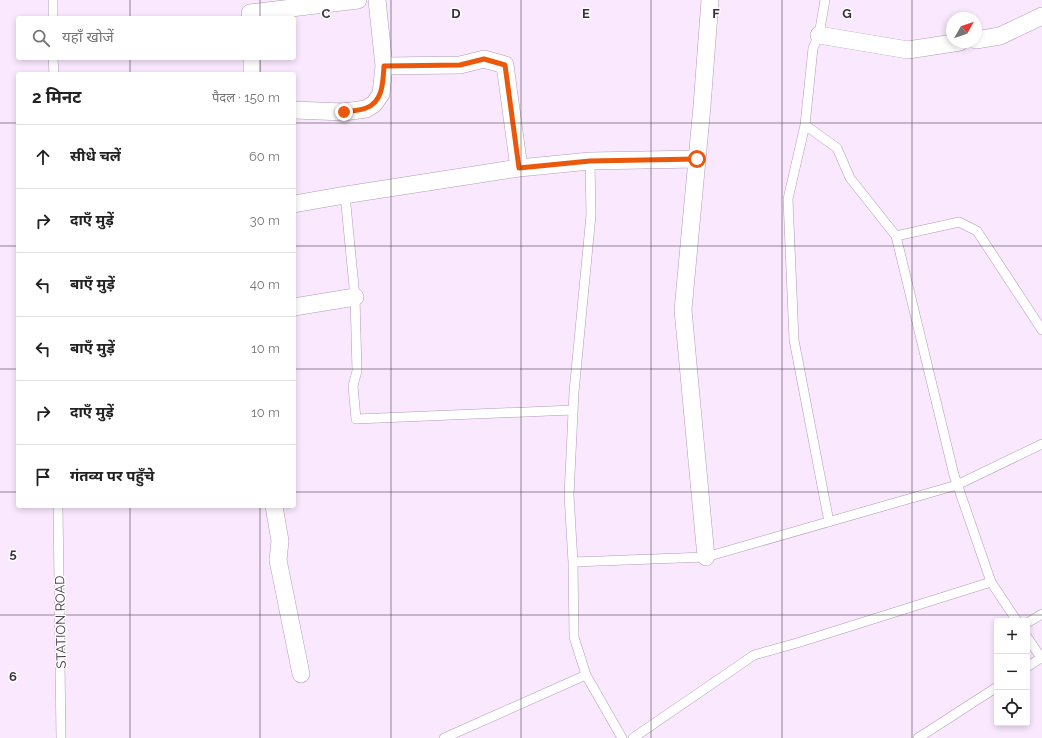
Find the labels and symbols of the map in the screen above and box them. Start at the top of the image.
text: C [322,6,331,21]
text: D [451,6,461,21]
text: E [582,6,590,21]
text: F [712,6,720,21]
text: G [842,6,852,21]
north arrow [946,12,982,48]
route end [335,103,353,121]
route start [688,150,706,168]
text: 5 [9,546,17,561]
street label: STATION ROAD [52,575,69,669]
text: 6 [9,669,17,684]

